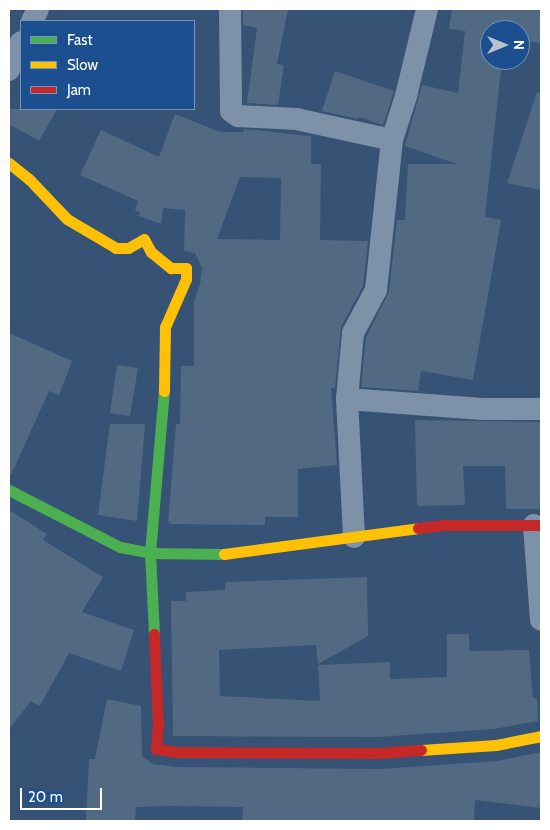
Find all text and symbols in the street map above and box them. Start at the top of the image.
legend [20,20,195,110]
north arrow [480,20,530,70]
text: Fast [67,31,92,49]
text: N [510,40,528,50]
text: Slow [67,56,98,74]
text: Jam [67,81,91,99]
scale bar [22,778,105,810]
text: 20 m [28,788,63,806]

